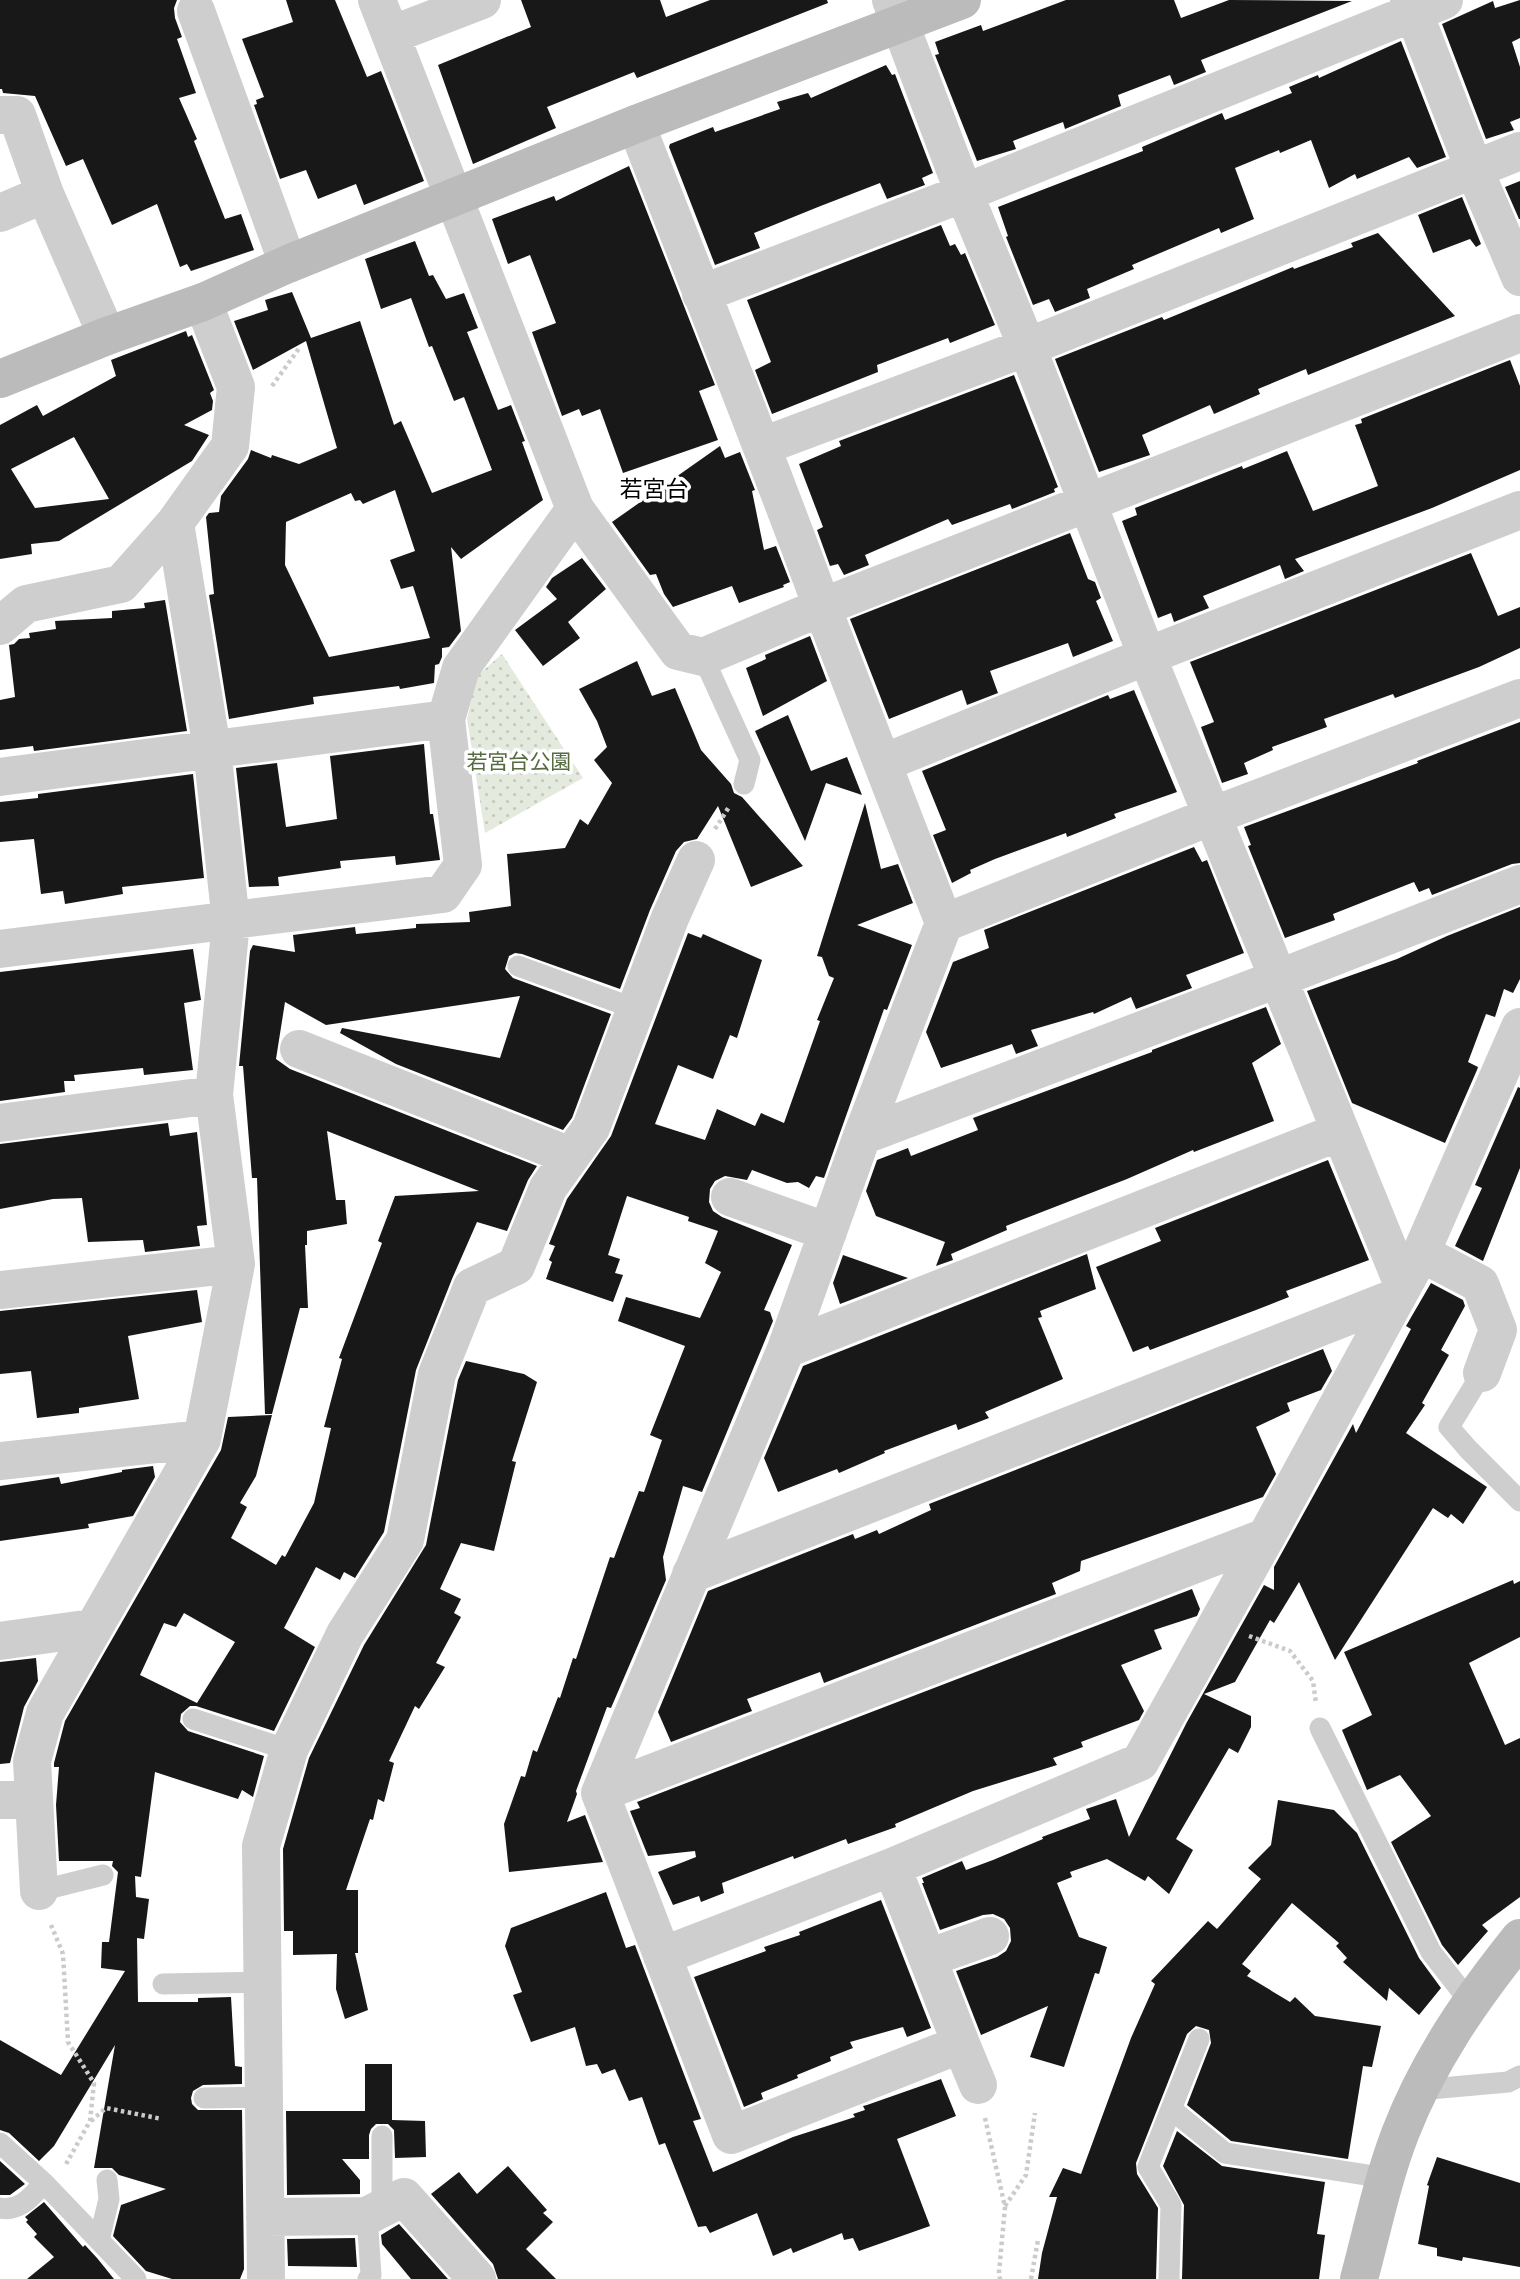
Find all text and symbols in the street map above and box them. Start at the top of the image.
district label: 若宮台 [620,474,689,503]
park label: 若宮台公園 [467,748,572,774]

